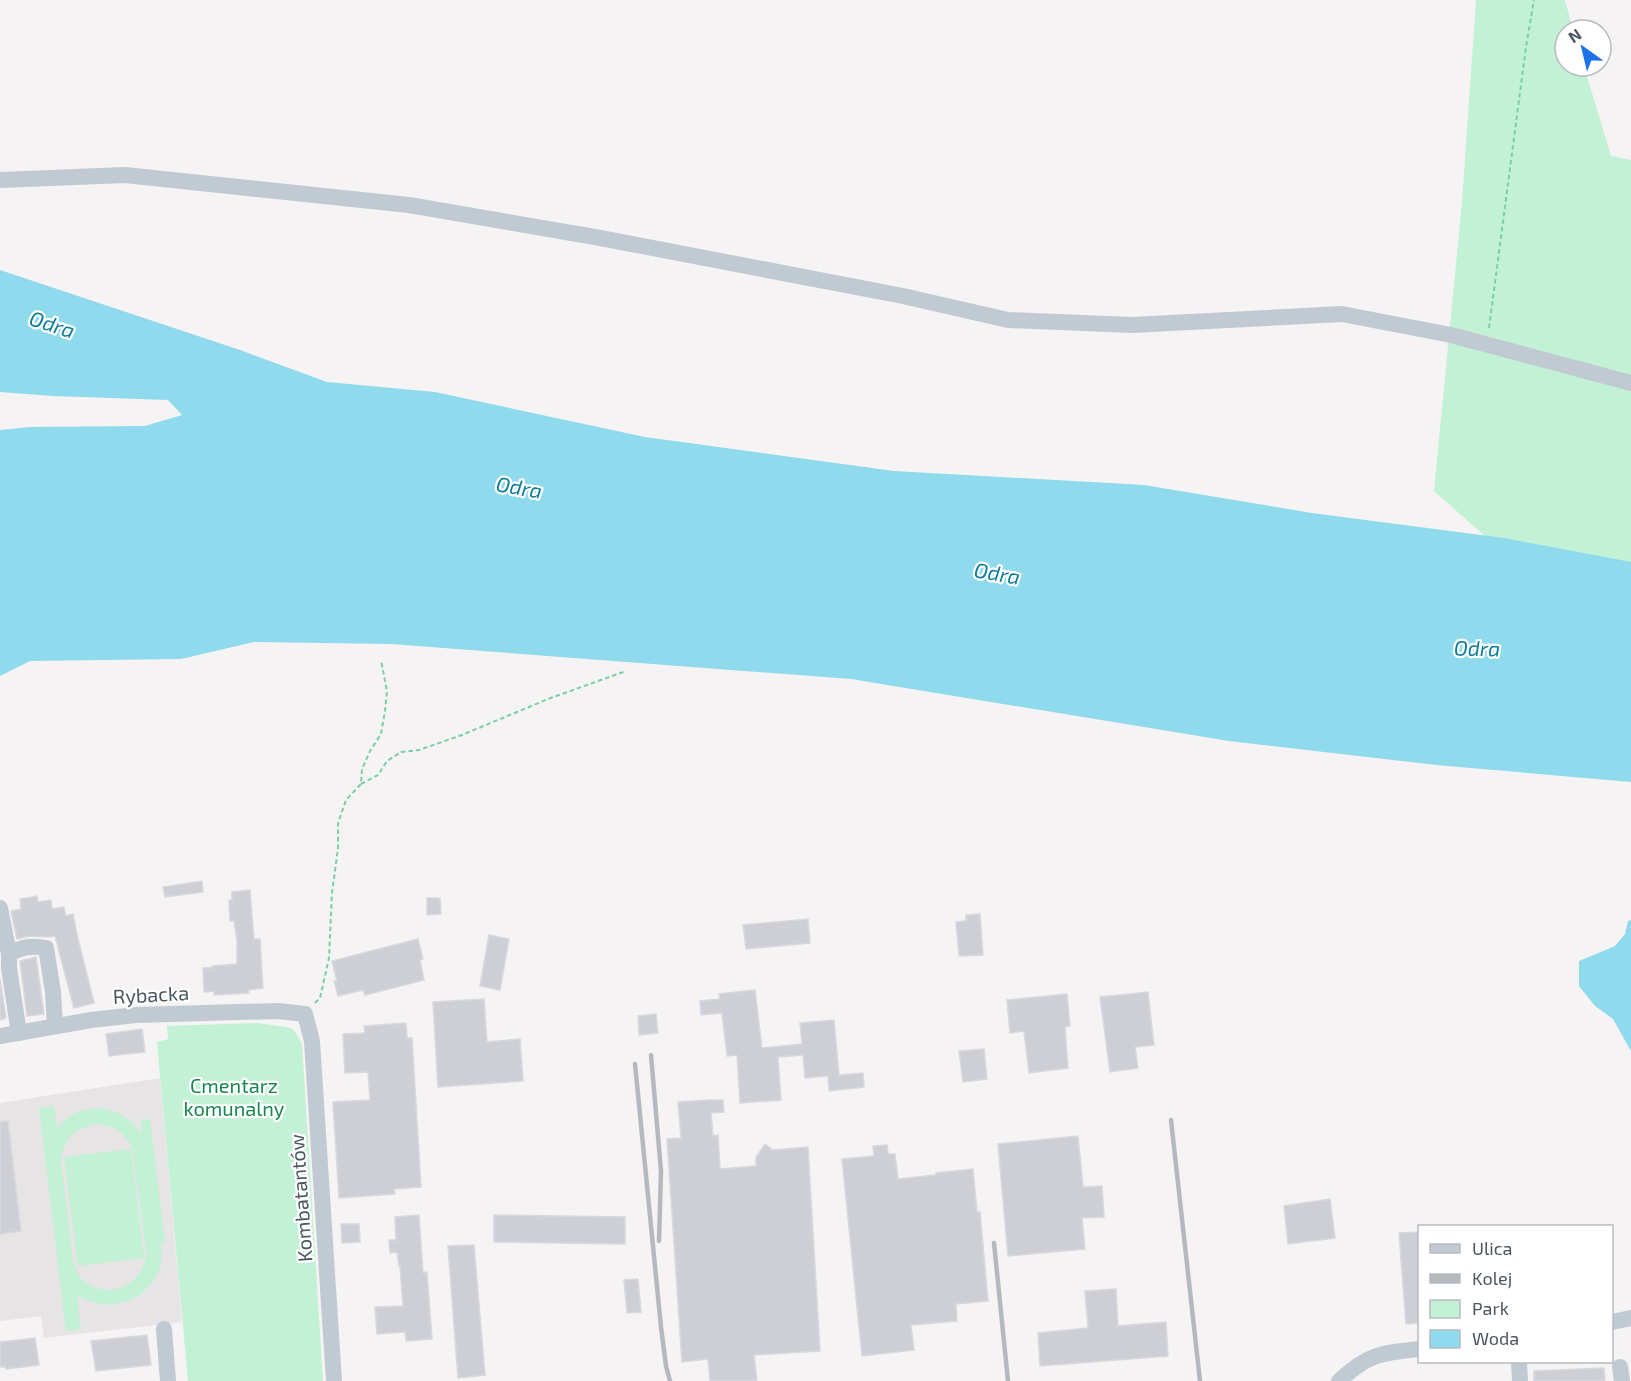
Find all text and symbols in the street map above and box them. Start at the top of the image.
north arrow [1553,18,1613,78]
text: N [1564,24,1584,46]
water label: Odra [27,305,78,343]
water label: Odra [494,470,544,503]
water label: Odra [972,556,1022,589]
water label: Odra [1454,635,1500,660]
street label: Rybacka [112,980,190,1008]
park label: Cmentarz komunalny [184,1073,285,1120]
street label: Kombatantów [284,1133,316,1263]
legend [1418,1225,1613,1363]
text: Ulica [1472,1237,1512,1259]
text: Kolej [1472,1267,1512,1289]
text: Park [1472,1297,1509,1319]
text: Woda [1472,1327,1519,1349]

